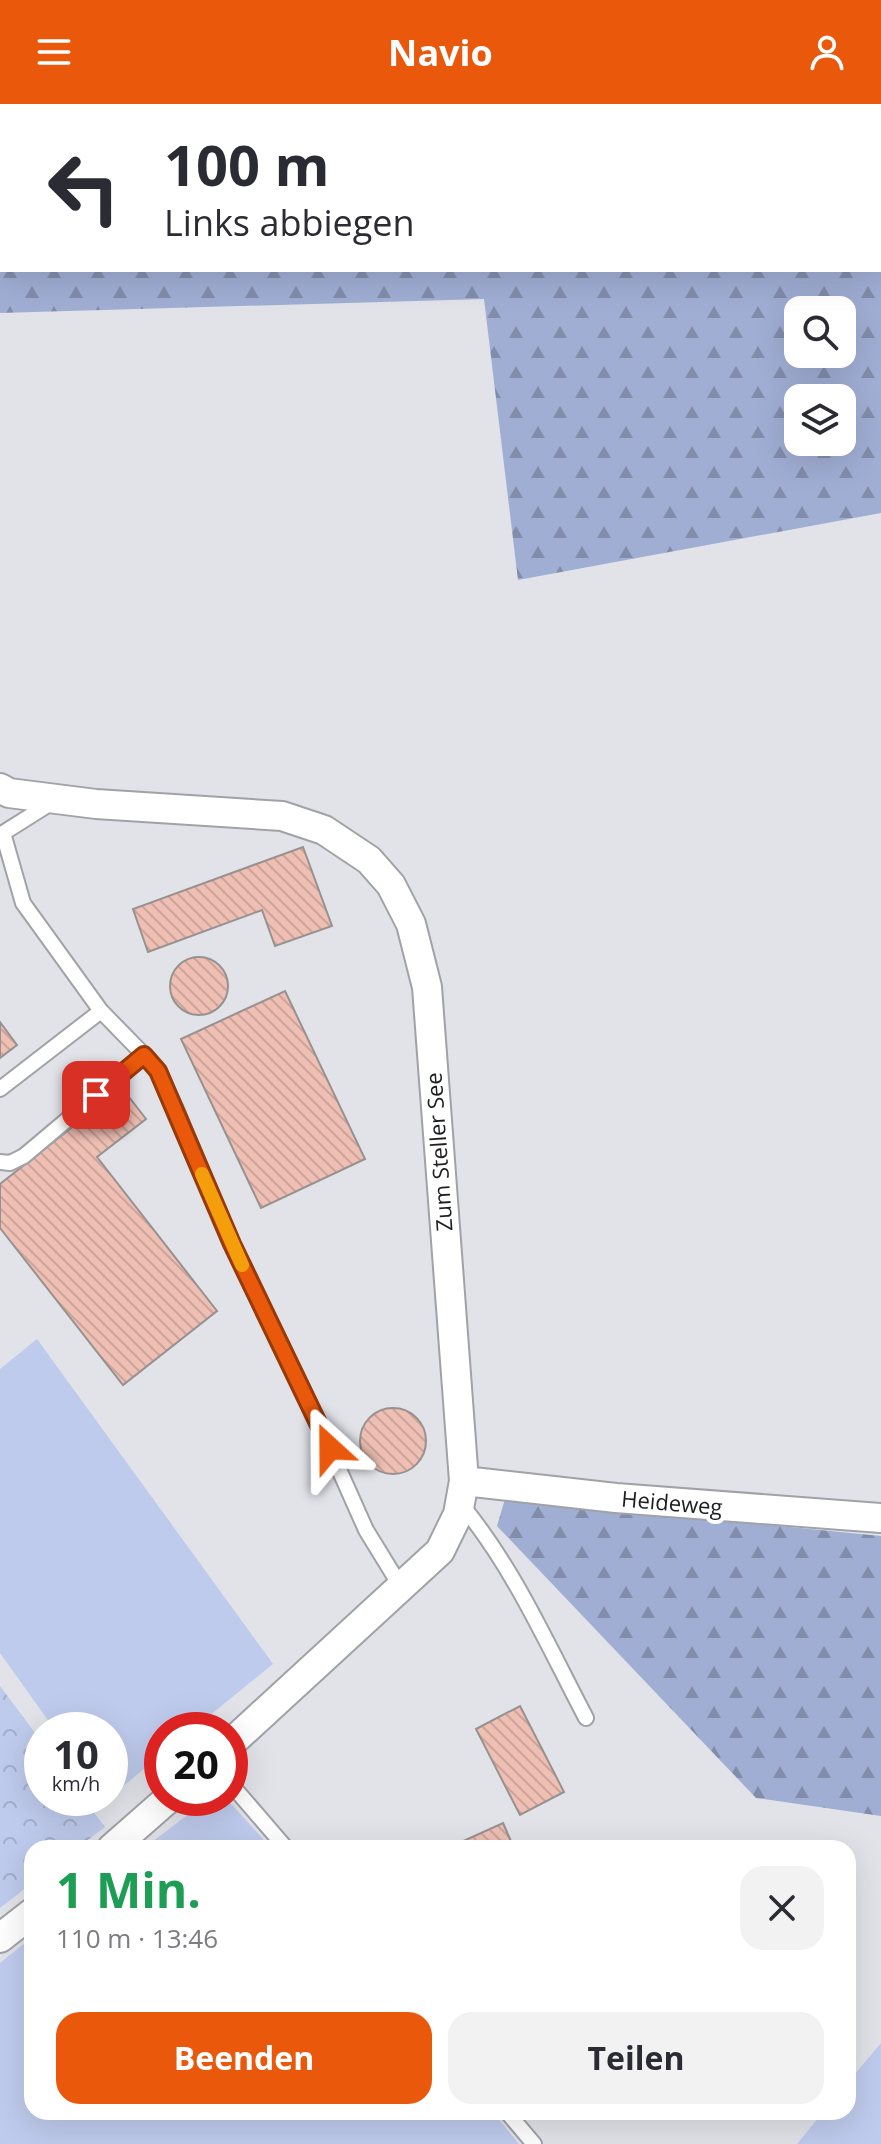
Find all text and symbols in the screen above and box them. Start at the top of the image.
text: Navio [388,28,493,77]
icon: menu [32,30,76,74]
icon: person [805,30,849,74]
text: 100 m [164,126,330,202]
icon: left [32,136,136,240]
text: Links abbiegen [164,198,415,247]
map controls [784,296,856,456]
button: search [784,296,856,368]
button: layers [784,384,856,456]
pin [62,1061,130,1129]
street label: Zum Steller See [417,1071,459,1233]
icon: arrive [74,1073,118,1117]
position arrow [288,1406,372,1490]
street label: Heideweg [620,1483,724,1521]
speed limit sign: 20 [144,1712,248,1816]
text: 10 [53,1726,99,1781]
text: km/h [52,1770,100,1797]
text: 1 Min. [56,1857,201,1922]
button: close [740,1866,824,1950]
text: 110 m · 13:46 [56,1920,218,1956]
button: Beenden [56,2012,432,2104]
button: Teilen [448,2012,824,2104]

